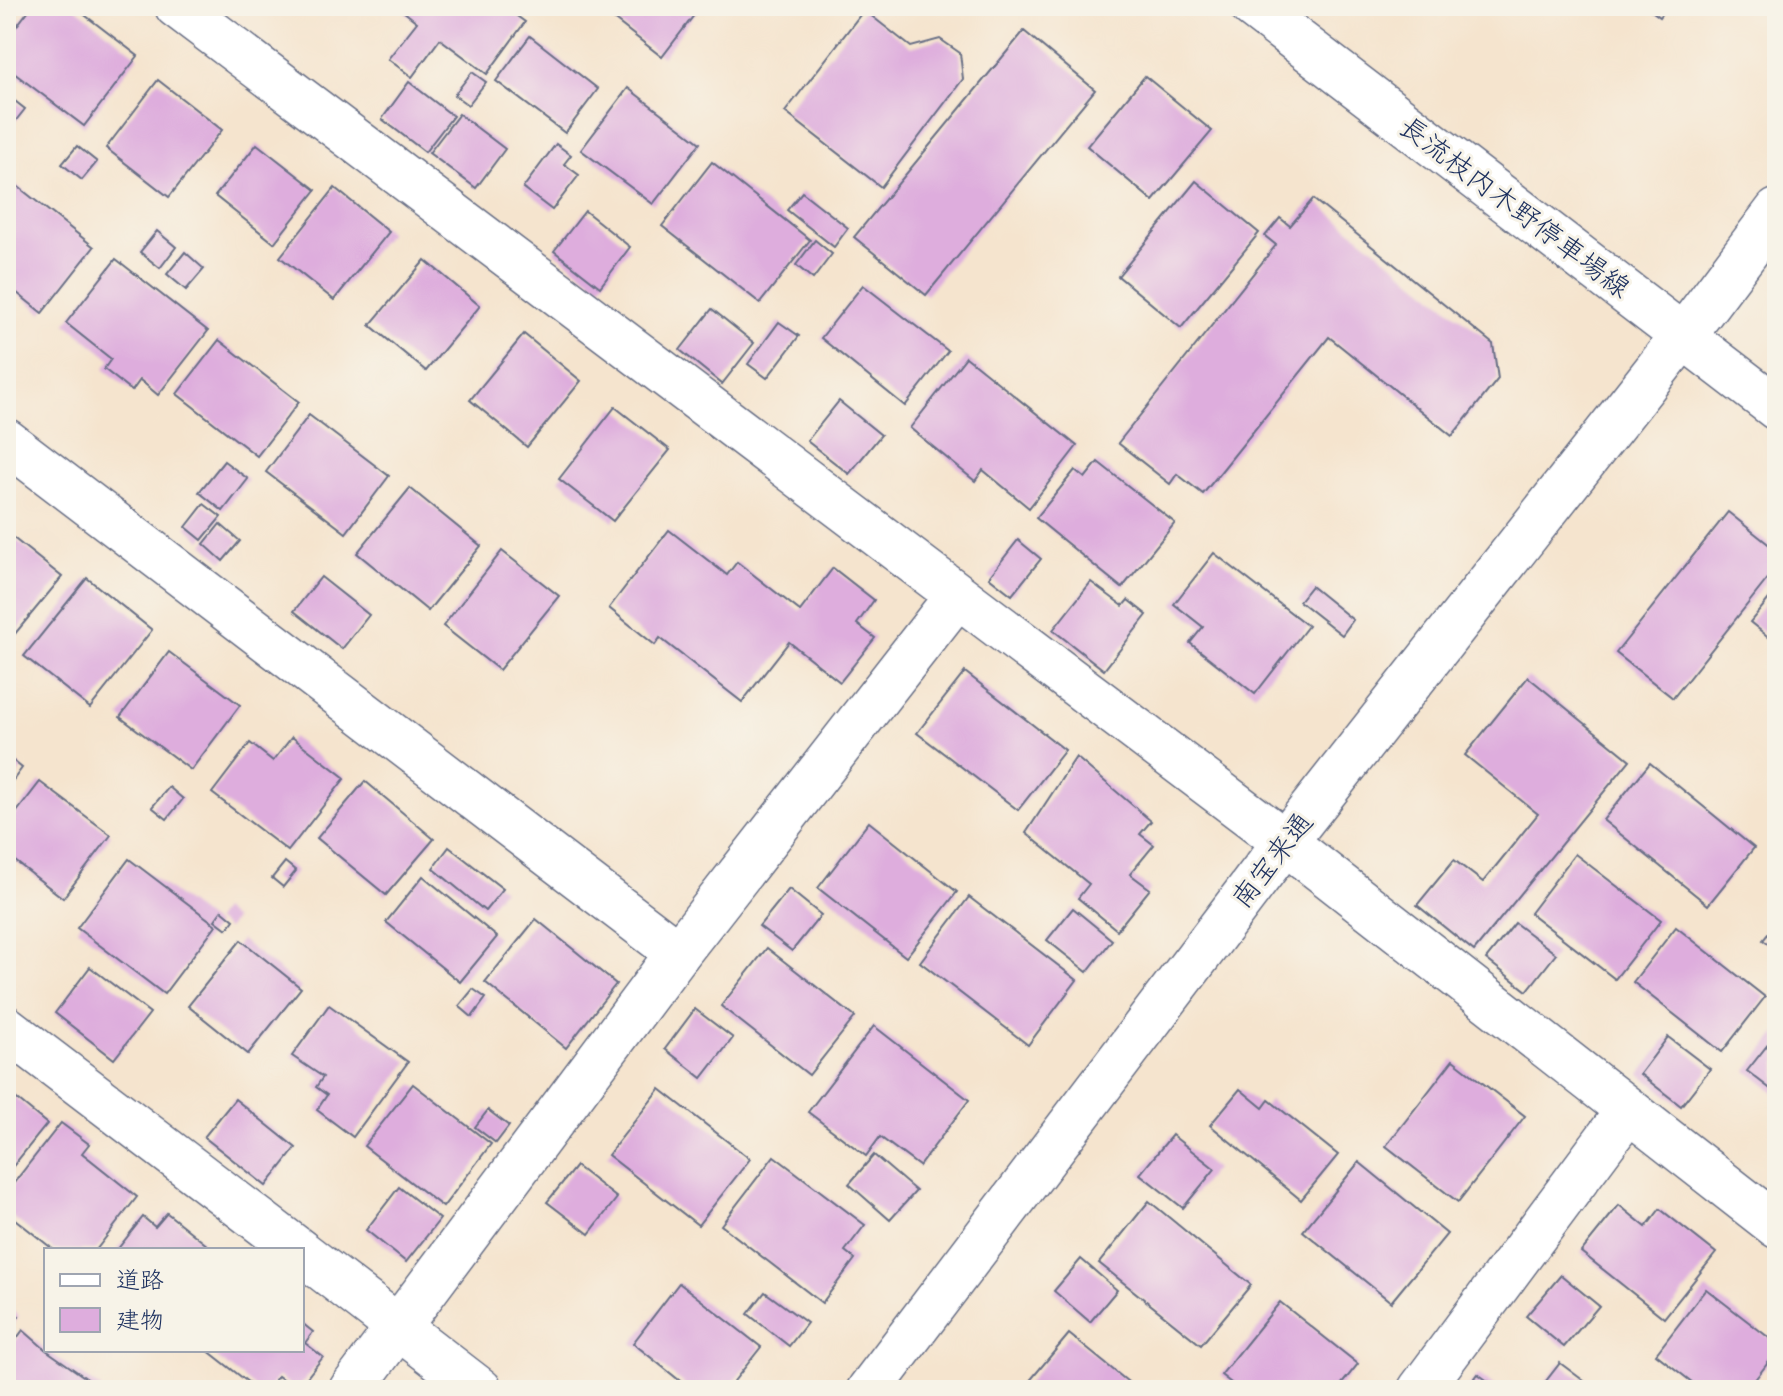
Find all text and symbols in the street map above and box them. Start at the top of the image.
street label: 長流枝内木野停車場線 [1393,109,1637,305]
street label: 南宝来通 [1224,805,1320,915]
legend [44,1248,304,1352]
text: 道路 [116,1265,164,1295]
text: 建物 [116,1305,164,1335]

